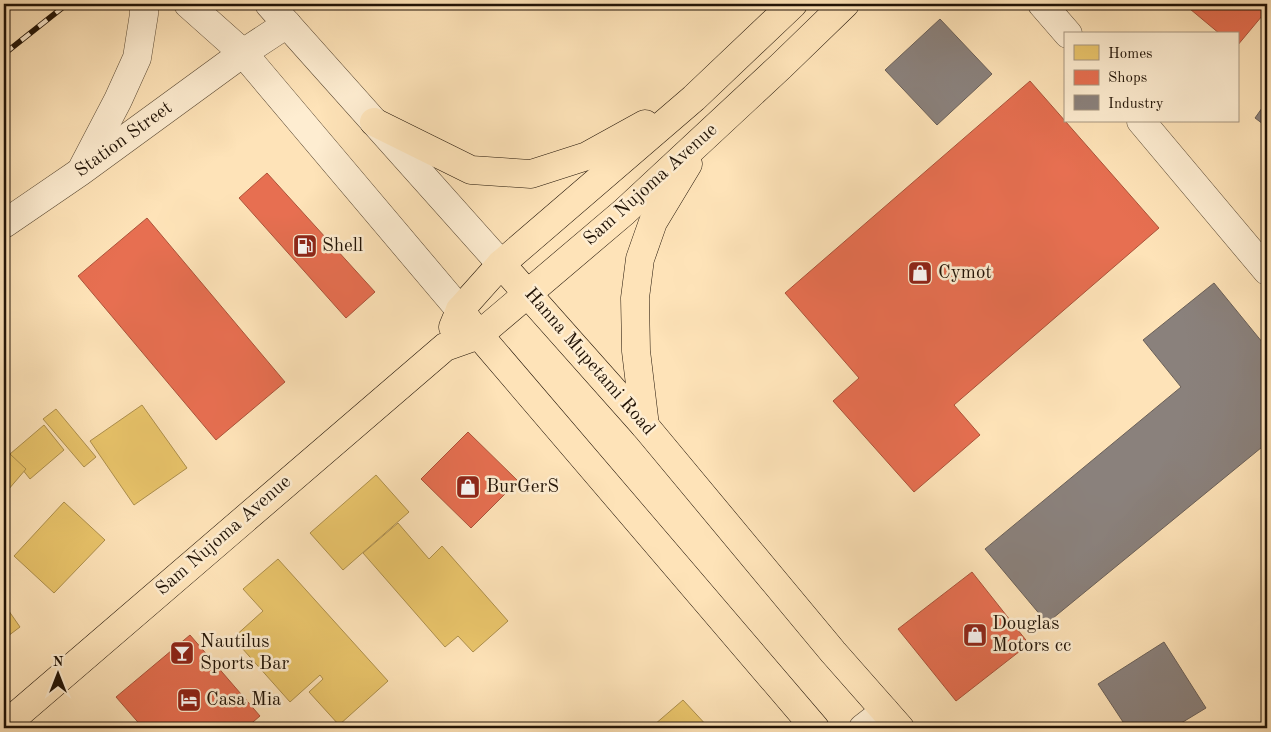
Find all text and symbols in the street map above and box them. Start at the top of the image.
legend [1064,32,1238,122]
text: Homes [1108,47,1153,62]
text: Shops [1108,71,1147,86]
text: Industry [1108,97,1164,112]
street label: Station Street [72,99,176,181]
street label: Sam Nujoma Avenue [581,120,721,250]
fuel station icon: Shell [292,233,318,259]
place label: Shell [322,237,363,256]
shop icon: Cymot [907,260,933,286]
place label: Cymot [938,264,992,283]
street label: Hanna Mupetami Road [520,285,658,439]
street label: Sam Nujoma Avenue [153,472,295,600]
shop icon: BurGerS [455,474,481,500]
place label: BurGerS [486,478,559,497]
place label: Douglas Motors cc [992,615,1071,656]
shop icon: Douglas Motors cc [962,622,988,648]
place label: Nautilus Sports Bar [200,633,290,674]
bar icon: Nautilus Sports Bar [169,640,195,666]
north arrow [32,650,82,700]
text: N [53,655,64,669]
hotel icon: Casa Mia [176,687,202,713]
place label: Casa Mia [206,691,282,710]

